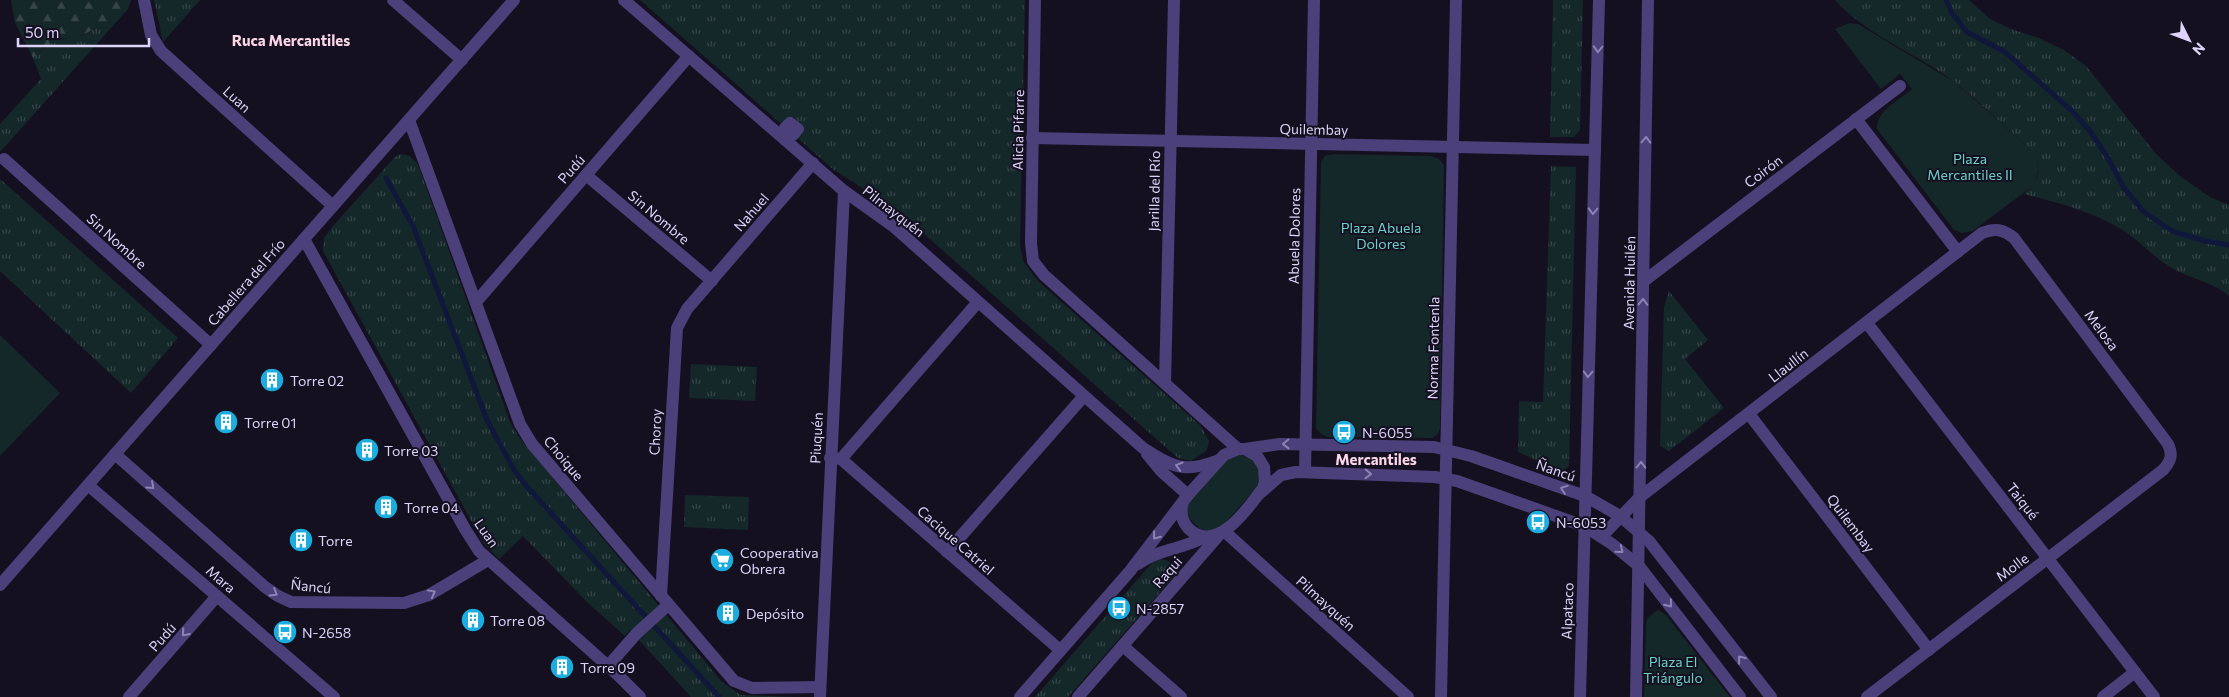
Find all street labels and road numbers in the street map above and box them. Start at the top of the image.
street label: Luan [220,82,254,116]
street label: Alicia Pifarre [1009,89,1027,171]
street label: Quilembay [1280,120,1348,138]
street label: Jarilla del Río [1145,150,1163,232]
street label: Pudú [554,151,588,187]
street label: Coirón [1741,151,1785,191]
street label: Pilmayquén [860,182,928,240]
street label: Sin Nombre [625,186,693,248]
street label: Abuela Dolores [1285,188,1303,284]
street label: Nahuel [730,190,772,234]
street label: Sin Nombre [84,210,150,272]
street label: Cabellera del Frío [204,235,288,329]
street label: Avenida Huilén [1620,236,1638,330]
street label: Norma Fontenla [1424,296,1442,400]
street label: Melosa [2081,306,2123,354]
street label: Llaullín [1765,344,1811,386]
street label: Choroy [645,408,665,456]
street label: Piuquén [806,412,826,464]
street label: Choique [540,432,588,484]
street label: Ñancú [1534,455,1578,485]
street label: Taiqué [2003,479,2043,523]
street label: Quilembay [1824,490,1878,556]
street label: Cacique Catriel [914,502,998,578]
street label: Luan [471,515,503,551]
street label: Molle [1992,549,2032,585]
street label: Raqui [1149,553,1185,591]
street label: Mara [203,562,239,596]
street label: Pilmayquén [1293,572,1359,634]
street label: Ñancú [290,575,332,597]
street label: Alpataco [1558,582,1576,640]
street label: Pudú [145,619,179,655]

